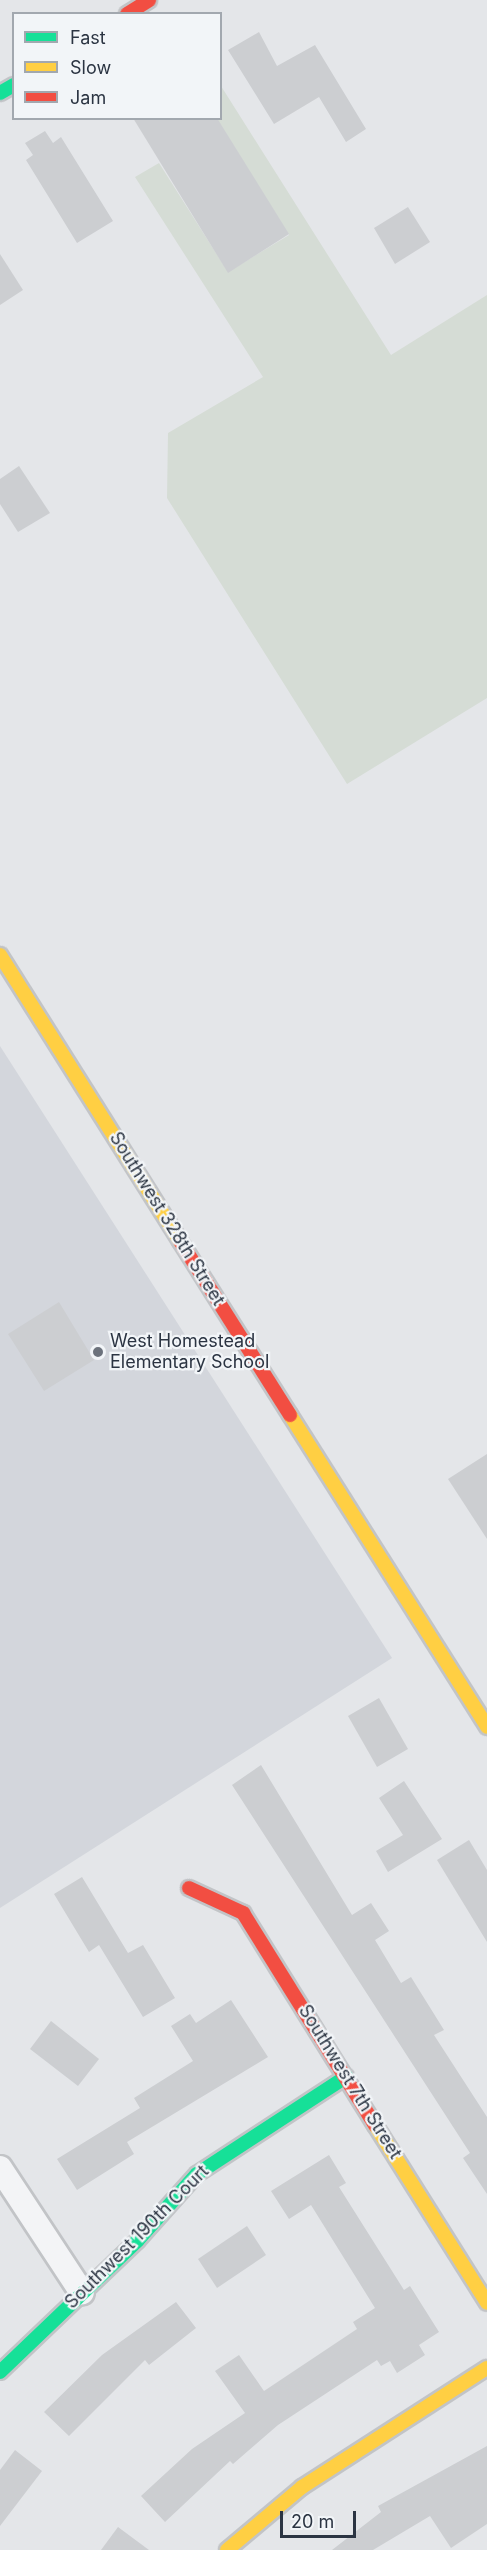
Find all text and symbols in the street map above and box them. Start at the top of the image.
legend [12,12,222,120]
text: Fast [70,27,106,48]
text: Slow [70,57,111,78]
text: Jam [70,87,106,108]
street label: Southwest 328th Street [105,1128,229,1310]
place label: West Homestead Elementary School [110,1331,269,1374]
marker: West Homestead Elementary School [91,1345,105,1359]
street label: Southwest 7th Street [294,2001,406,2163]
street label: Southwest 190th Court [61,2161,213,2313]
scale bar [283,2499,360,2537]
text: 20 m [291,2511,334,2532]

